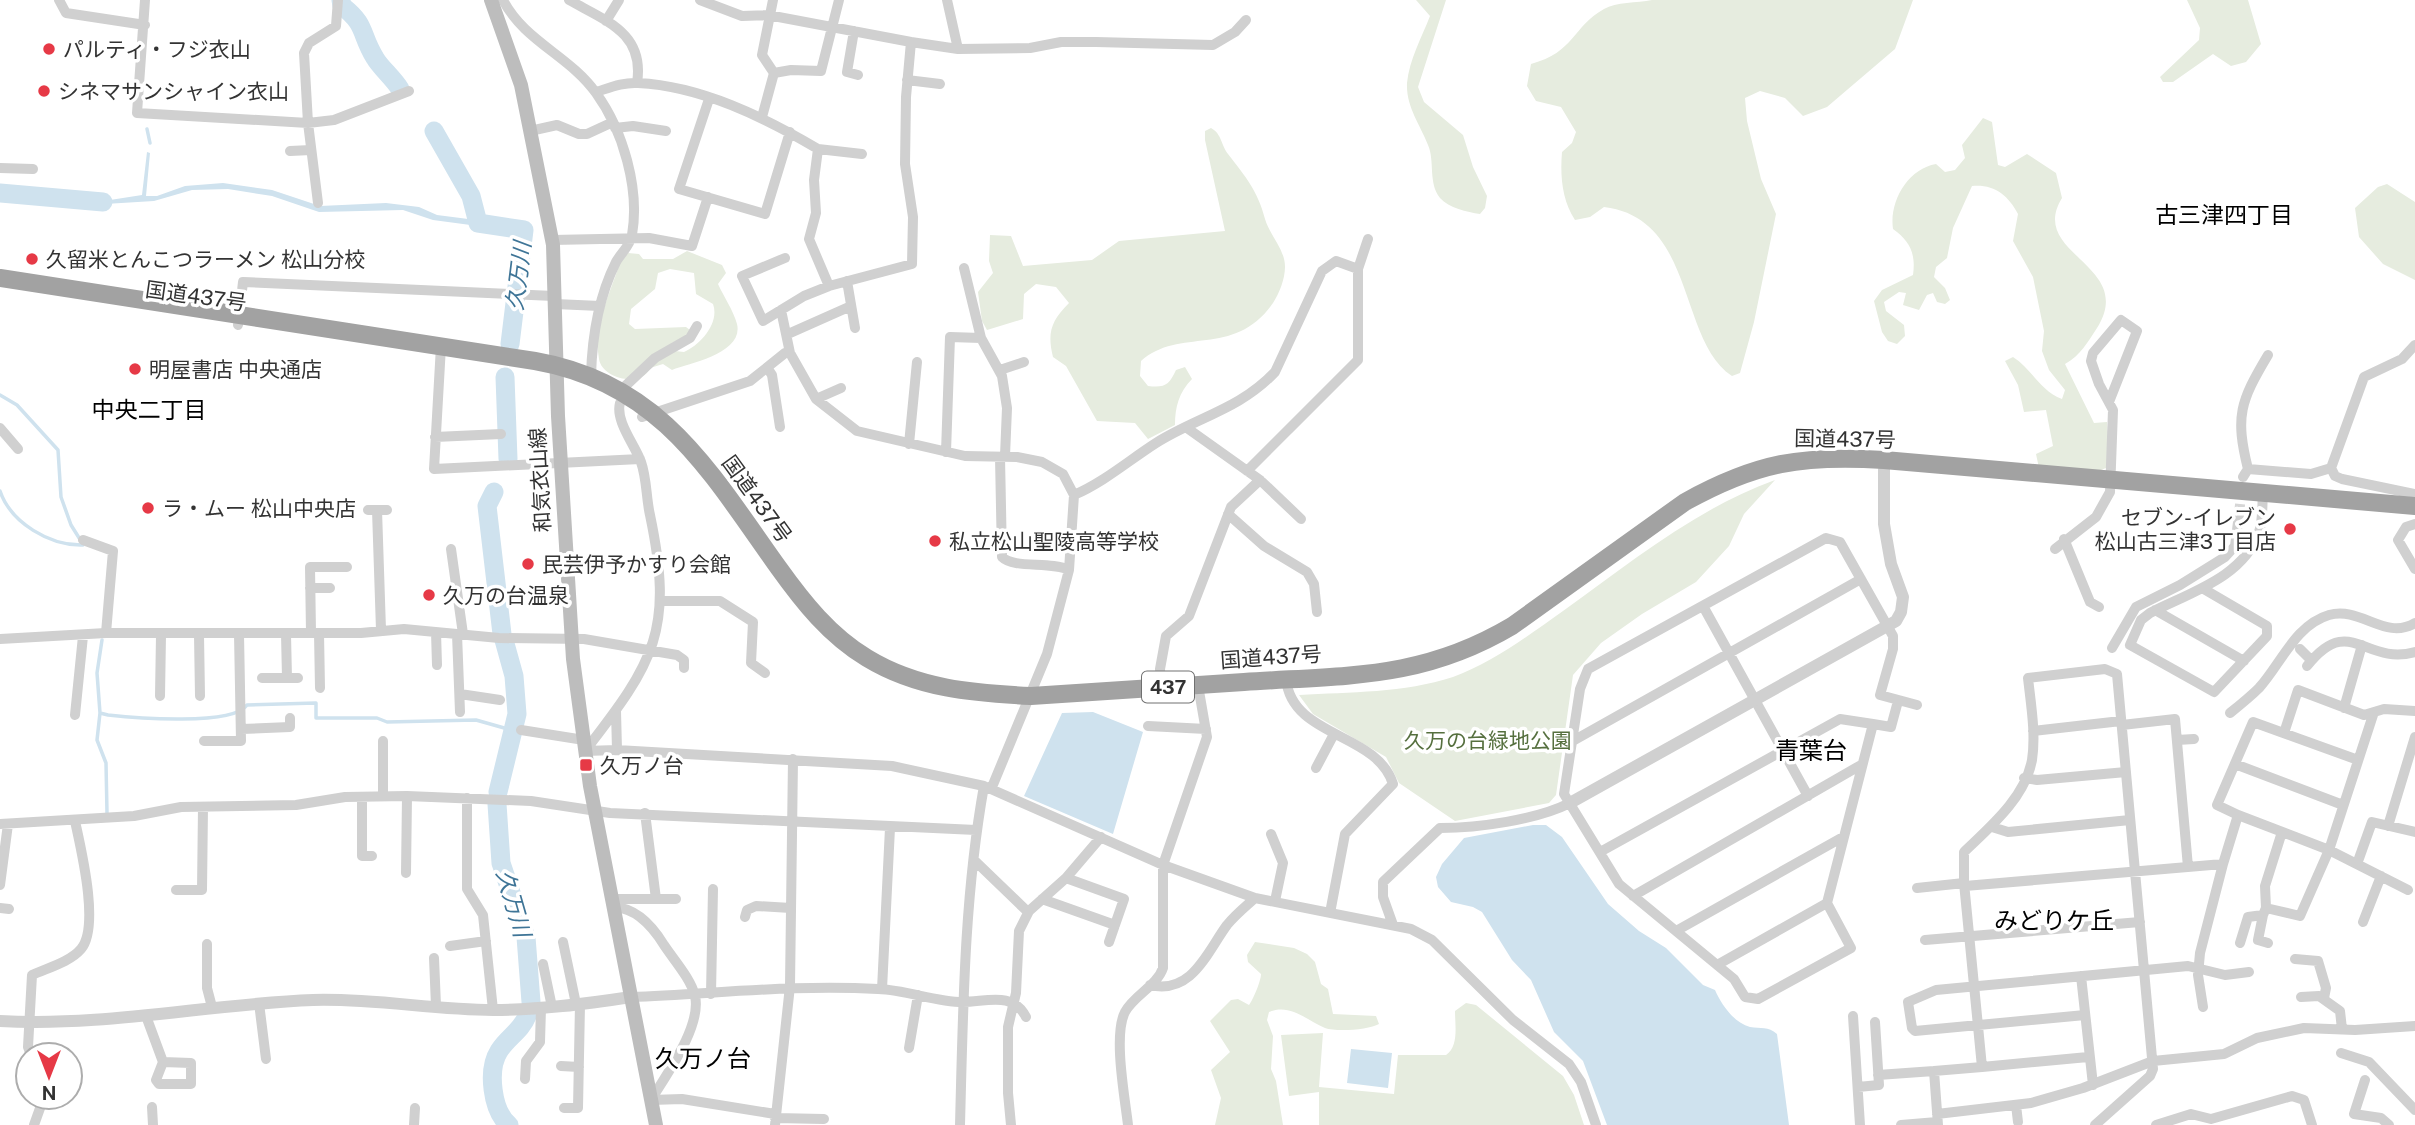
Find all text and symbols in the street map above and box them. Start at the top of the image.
place label: パルティ・フジ衣山 [63,37,251,62]
marker: パルティ・フジ衣山 [41,41,57,57]
place label: シネマサンシャイン衣山 [58,79,289,104]
marker: シネマサンシャイン衣山 [36,83,52,99]
district label: 古三津四丁目 [2155,201,2293,228]
water label: 久万川 [500,237,536,312]
place label: 久留米とんこつラーメン 松山分校 [46,247,365,272]
marker: 久留米とんこつラーメン 松山分校 [24,251,40,267]
street label: 国道437号 [144,277,248,315]
place label: 明屋書店 中央通店 [149,357,322,382]
marker: 明屋書店 中央通店 [127,361,143,377]
district label: 中央二丁目 [92,396,207,423]
street label: 国道437号 [1794,426,1896,452]
street label: 和気衣山線 [525,427,555,533]
street label: 国道437号 [717,451,797,547]
place label: ラ・ムー 松山中央店 [162,496,356,521]
marker: ラ・ムー 松山中央店 [140,500,156,516]
place label: セブン-イレブン 松山古三津3丁目店 [2095,505,2276,554]
marker: セブン-イレブン 松山古三津3丁目店 [2282,521,2298,537]
place label: 私立松山聖陵高等学校 [949,529,1159,554]
marker: 私立松山聖陵高等学校 [927,533,943,549]
place label: 民芸伊予かすり会館 [542,552,731,577]
marker: 民芸伊予かすり会館 [520,556,536,572]
place label: 久万の台温泉 [443,583,569,608]
marker: 久万の台温泉 [421,587,437,603]
street label: 国道437号 [1219,641,1323,673]
road number: 437 [1142,672,1194,702]
park label: 久万の台緑地公園 [1404,728,1572,753]
district label: 青葉台 [1775,736,1847,764]
place label: 久万ノ台 [600,753,684,778]
marker: 久万ノ台 [578,757,594,773]
water label: 久万川 [492,866,537,943]
district label: みどりケ丘 [1994,906,2114,934]
north arrow [14,1041,84,1111]
district label: 久万ノ台 [655,1044,751,1072]
text: N [42,1082,56,1104]

